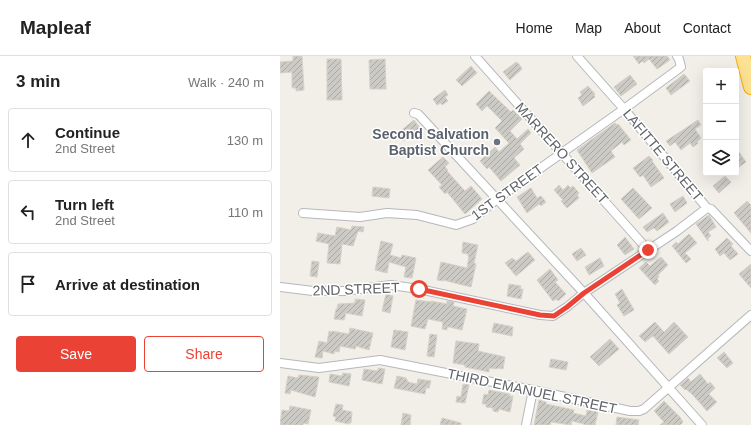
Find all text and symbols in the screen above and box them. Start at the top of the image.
text: Mapleaf [20,17,91,38]
text: Home [516,20,553,36]
text: Map [575,20,602,36]
text: About [624,20,661,36]
text: Contact [683,20,731,36]
map controls [703,68,739,176]
button: + [703,68,739,104]
text: 3 min [16,72,60,91]
text: Walk · 240 m [188,75,264,90]
street label: MARRERO STREET [512,99,612,207]
button: − [703,104,739,140]
street label: LAFITTE STREET [620,106,706,205]
text: Continue [55,124,120,141]
place label: Second Salvation Baptist Church [372,126,489,158]
icon: ahead [17,129,39,151]
text: 130 m [227,133,263,148]
marker: Second Salvation Baptist Church [492,137,502,147]
button: layers [703,140,739,176]
text: 2nd Street [55,141,115,156]
street label: 1ST STREET [468,160,546,223]
text: Turn left [55,196,114,213]
icon: left [17,201,39,223]
text: 110 m [228,205,263,220]
text: 2nd Street [55,213,115,228]
route end [639,241,657,259]
icon: arrive [17,273,39,295]
text: Arrive at destination [55,276,200,293]
street label: 2ND STREET [312,279,400,299]
route start [410,280,428,298]
button: Save [16,336,136,372]
button: Share [144,336,264,372]
street label: THIRD EMANUEL STREET [446,365,619,417]

